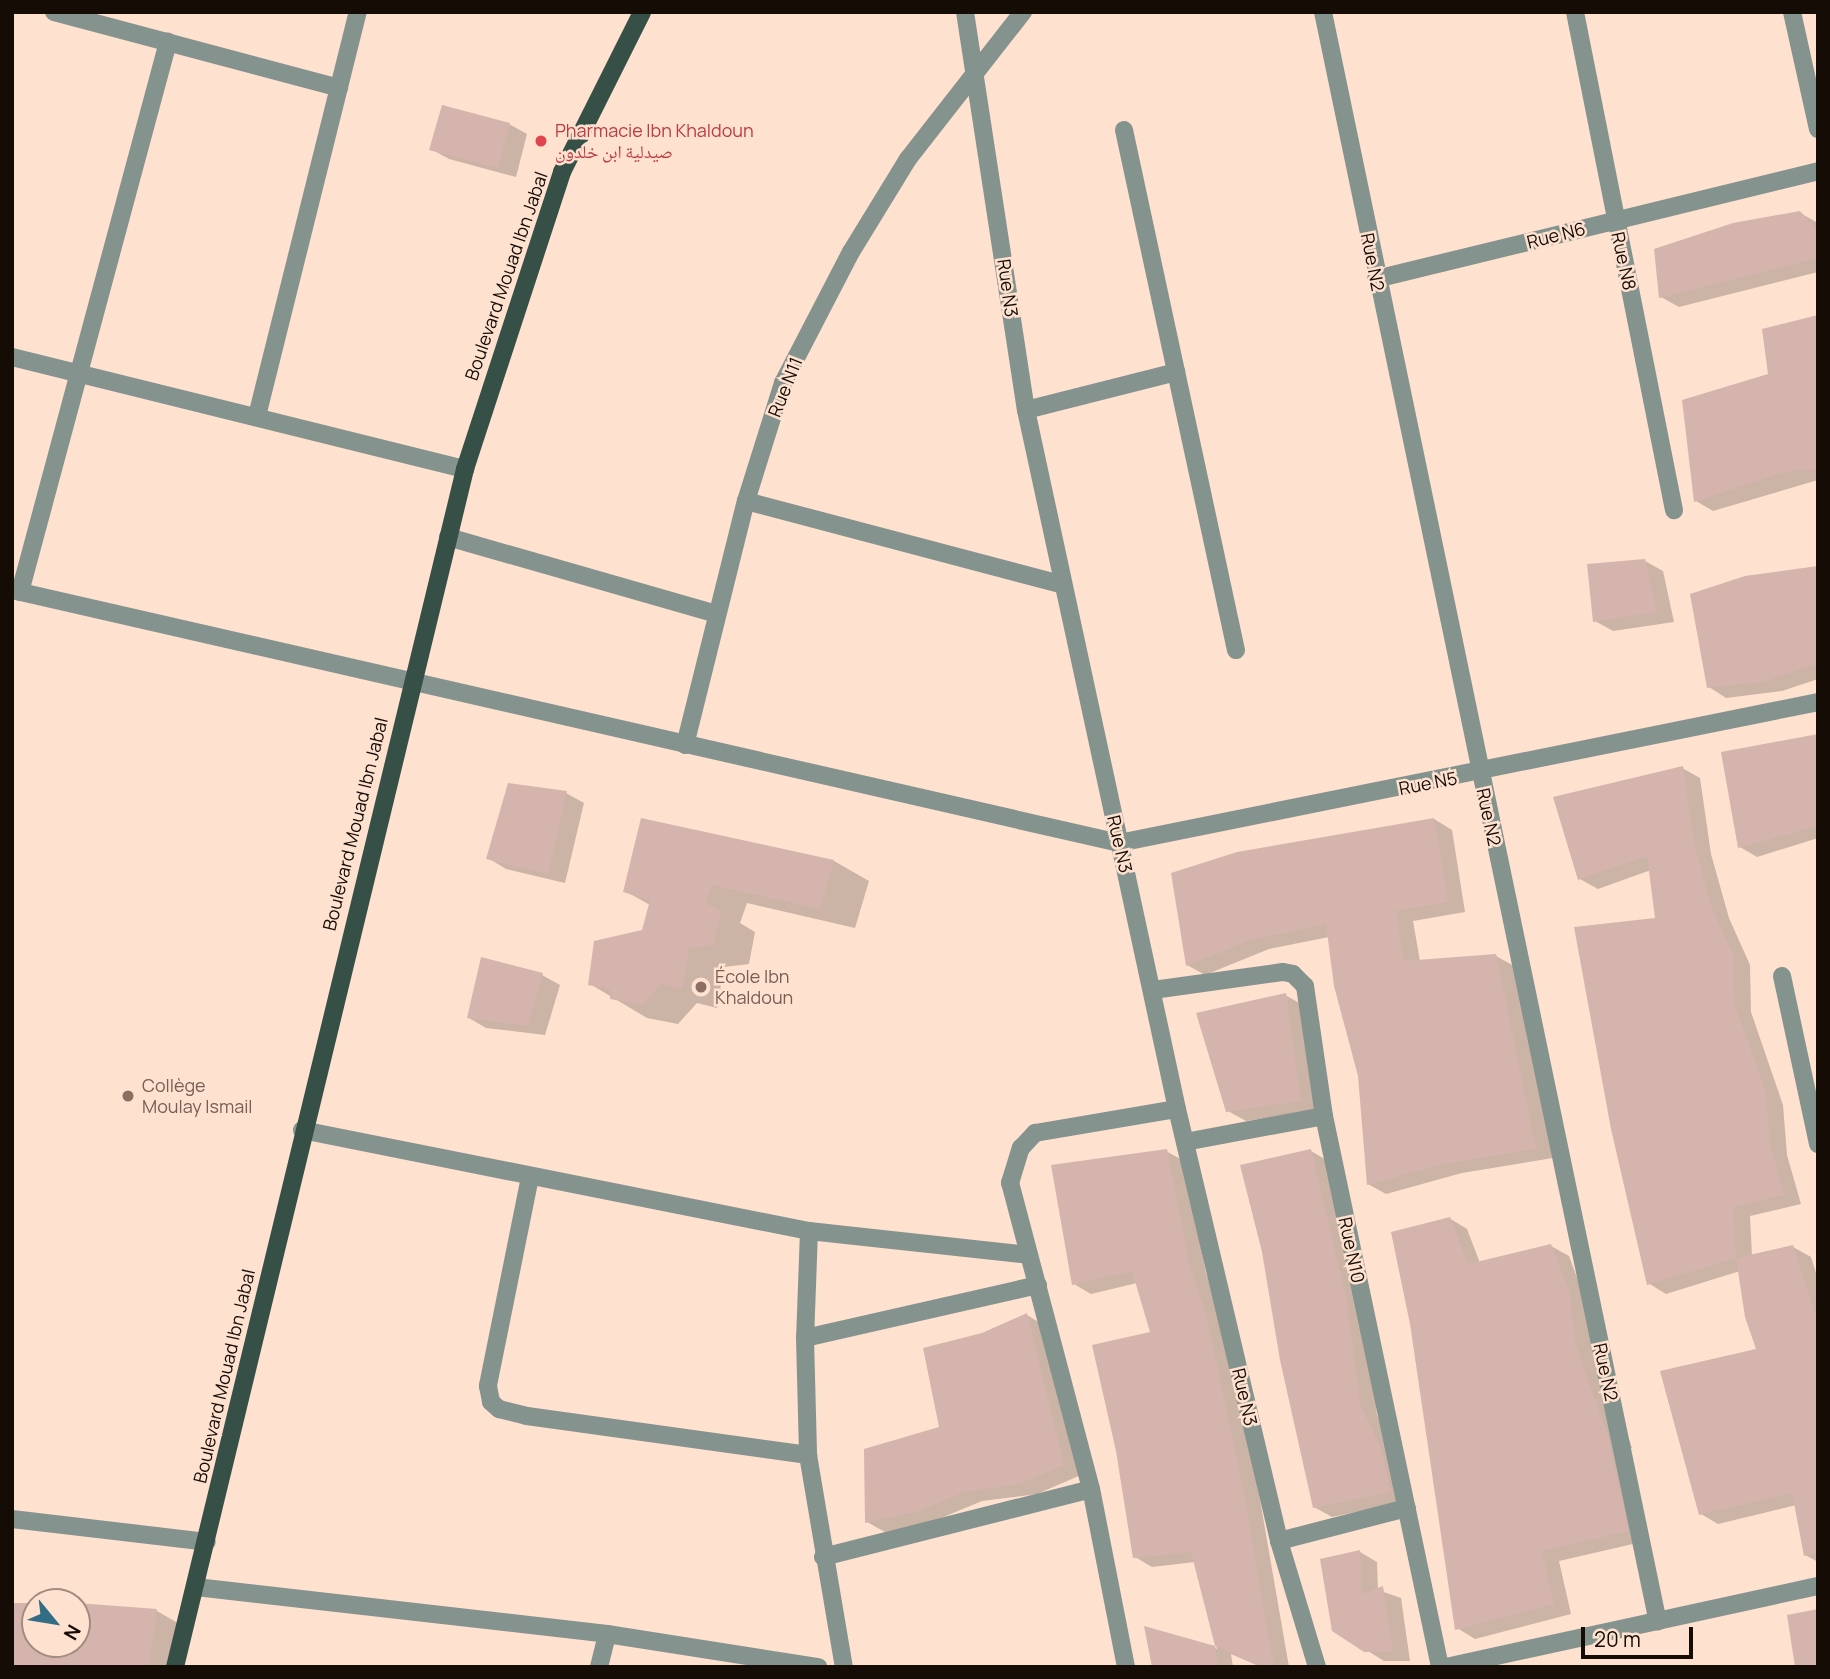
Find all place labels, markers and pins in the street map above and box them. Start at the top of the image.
place label: Pharmacie Ibn Khaldoun صيدلية ابن خلدون [555,120,754,162]
marker: Pharmacie Ibn Khaldoun صيدلية ابن خلدون [533,133,549,149]
place label: École Ibn Khaldoun [715,966,793,1009]
marker: École Ibn Khaldoun [693,979,709,995]
place label: Collège Moulay Ismail [142,1075,253,1118]
marker: Collège Moulay Ismail [120,1088,136,1104]

